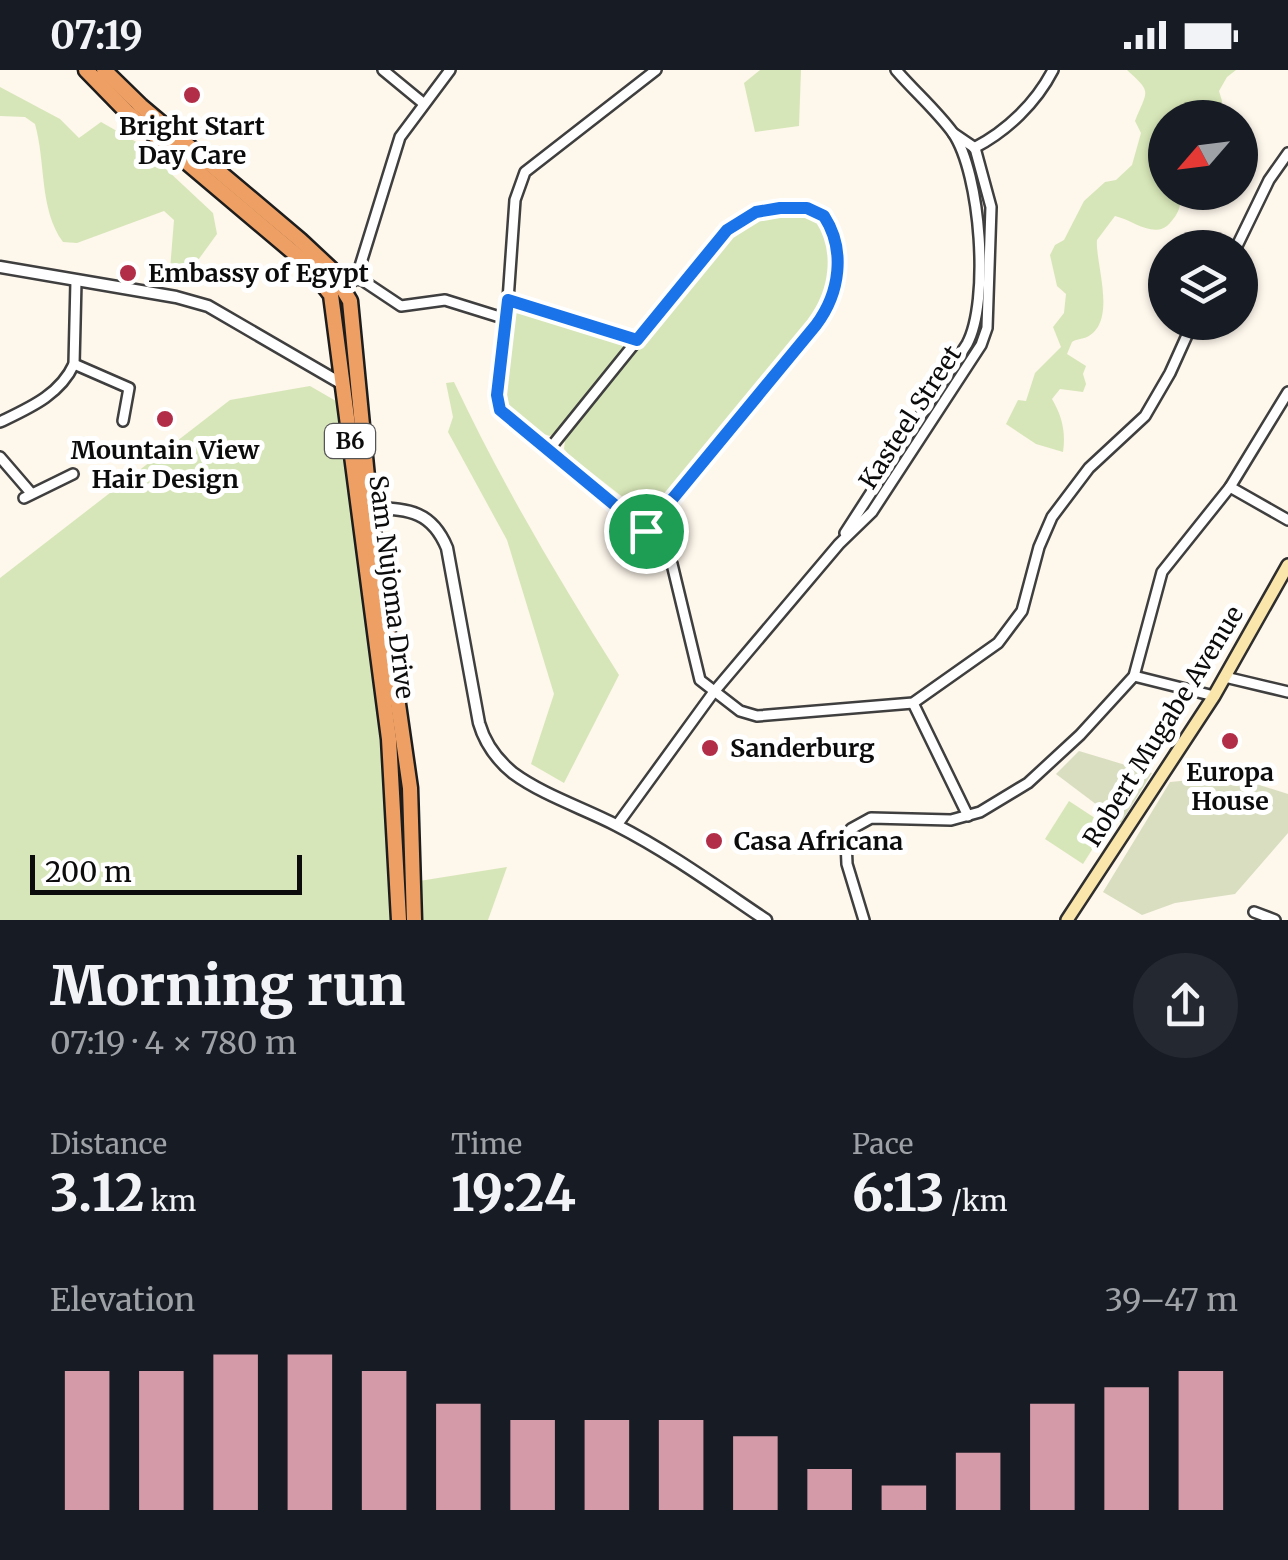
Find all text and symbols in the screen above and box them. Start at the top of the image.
text: 07:19 [50,12,143,59]
marker: Bright Start Day Care [181,84,203,106]
north arrow [1148,100,1258,210]
map controls [1148,100,1258,340]
place label: Bright Start Day Care [119,110,265,171]
button: layers [1148,230,1258,340]
place label: Embassy of Egypt [148,257,369,289]
marker: Embassy of Egypt [117,262,139,284]
street label: Kasteel Street [852,339,968,495]
marker: Mountain View Hair Design [154,408,176,430]
road number: B6 [325,424,375,458]
place label: Mountain View Hair Design [71,434,260,495]
street label: Sam Nujoma Drive [362,473,422,701]
pin [604,489,689,574]
icon: arrive [619,504,674,559]
street label: Robert Mugabe Avenue [1076,600,1250,852]
marker: Europa House [1219,730,1241,752]
place label: Sanderburg [730,732,875,764]
marker: Sanderburg [699,737,721,759]
place label: Europa House [1186,756,1274,817]
place label: Casa Africana [734,825,903,857]
marker: Casa Africana [703,830,725,852]
scale bar [30,850,302,894]
text: 200 m [45,854,132,890]
text: Morning run [50,951,405,1020]
button: share [1133,953,1238,1058]
text: 07:19 · 4 × 780 m [50,1023,297,1063]
text: Distance [50,1126,167,1162]
text: Time [451,1126,522,1162]
text: Pace [852,1126,913,1162]
text: 3.12 [50,1162,144,1225]
text: 19:24 [451,1162,576,1225]
text: 6:13 [852,1162,944,1225]
text: km [144,1183,196,1219]
text: /km [944,1183,1007,1219]
text: Elevation [50,1280,195,1320]
text: 39–47 m [1105,1280,1238,1320]

